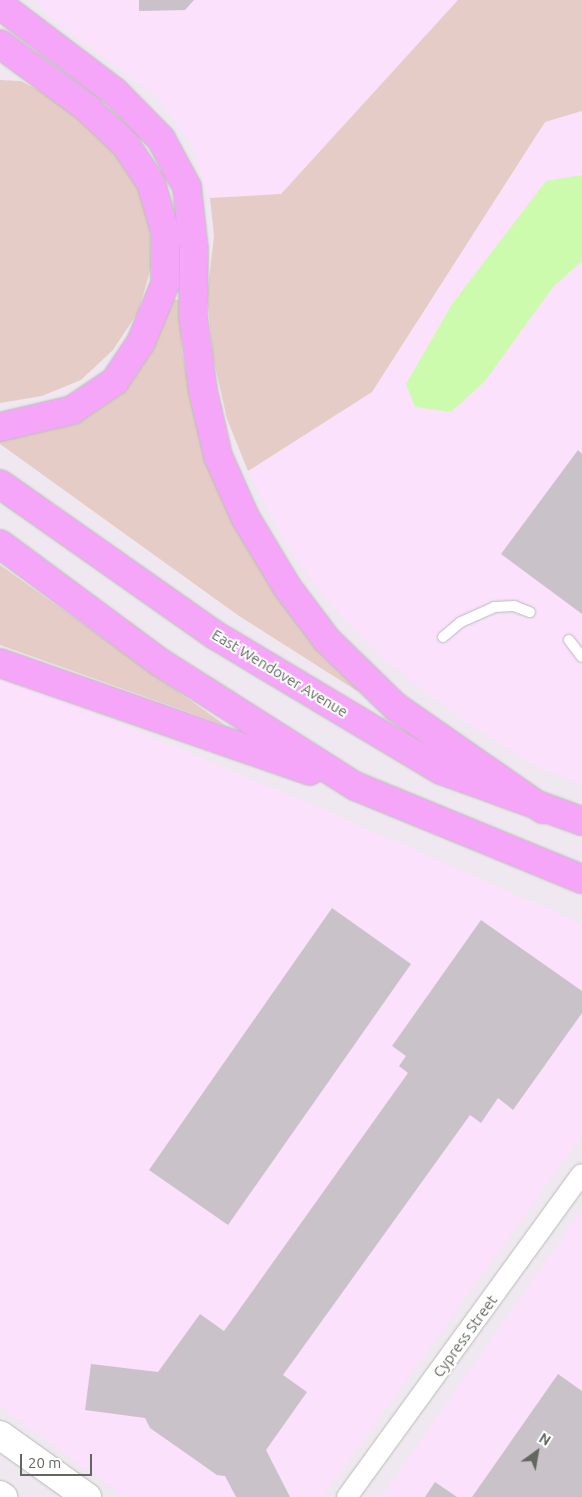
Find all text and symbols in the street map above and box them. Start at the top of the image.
street label: East Wendover Avenue [209,625,351,721]
street label: Cypress Street [429,1291,501,1381]
north arrow [512,1427,562,1477]
text: N [536,1430,554,1449]
scale bar [22,1444,95,1476]
text: 20 m [28,1454,61,1471]

